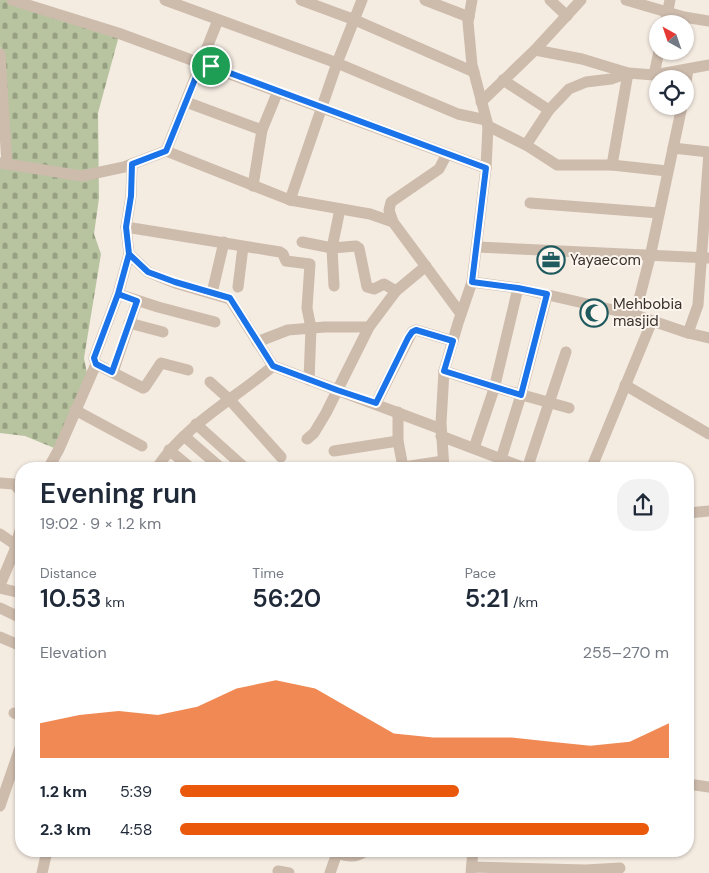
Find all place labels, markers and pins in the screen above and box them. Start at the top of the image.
pin [190,45,232,87]
office icon: Yayaecom [536,245,566,275]
place label: Yayaecom [570,250,641,270]
place label: Mehbobia masjid [613,294,682,331]
mosque icon: Mehbobia masjid [579,298,609,328]

